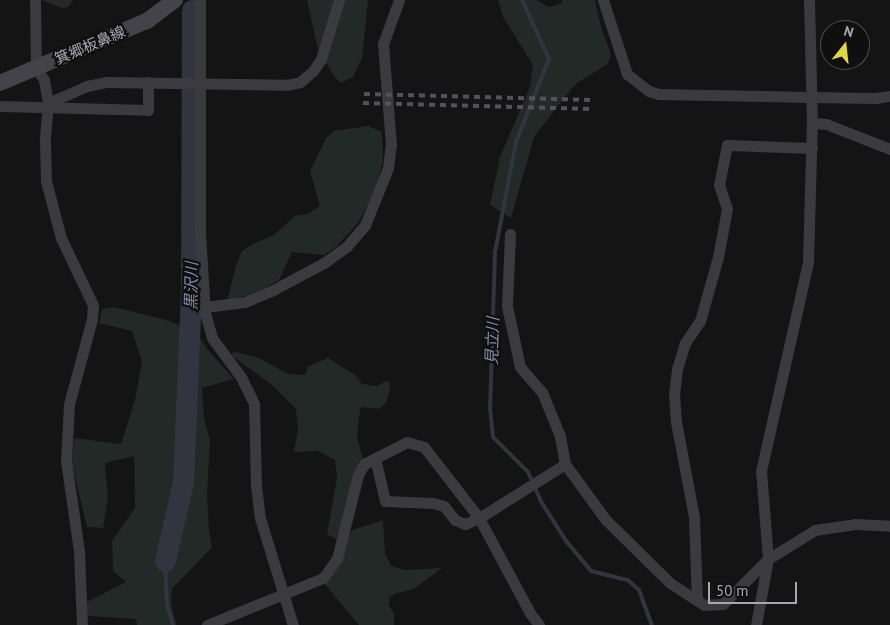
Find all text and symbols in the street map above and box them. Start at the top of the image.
north arrow [820,20,870,70]
street label: 箕郷板鼻線 [52,22,128,68]
text: N [842,22,856,41]
water label: 黒沢川 [181,262,201,310]
water label: 見立川 [482,317,502,365]
scale bar [710,572,799,604]
text: 50 m [716,581,749,600]

